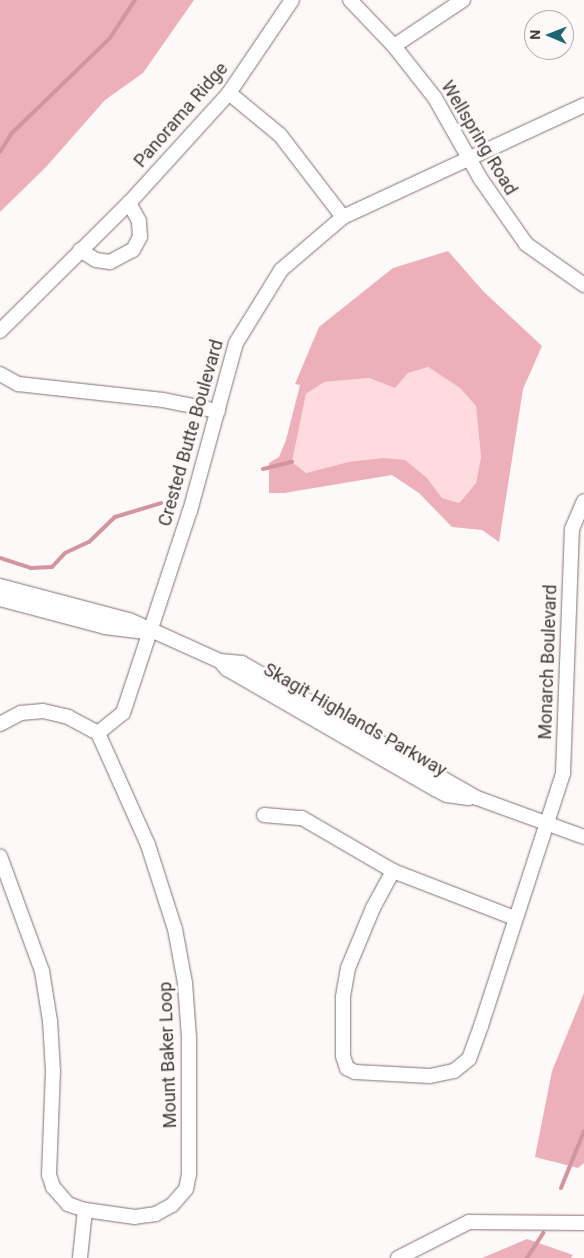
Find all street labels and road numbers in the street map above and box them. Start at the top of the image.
street label: Panorama Ridge [130,58,232,172]
street label: Wellspring Road [436,77,522,199]
street label: Crested Butte Boulevard [154,337,228,529]
street label: Monarch Boulevard [534,584,562,740]
street label: Skagit Highlands Parkway [260,659,450,781]
street label: Mount Baker Loop [155,981,181,1129]

